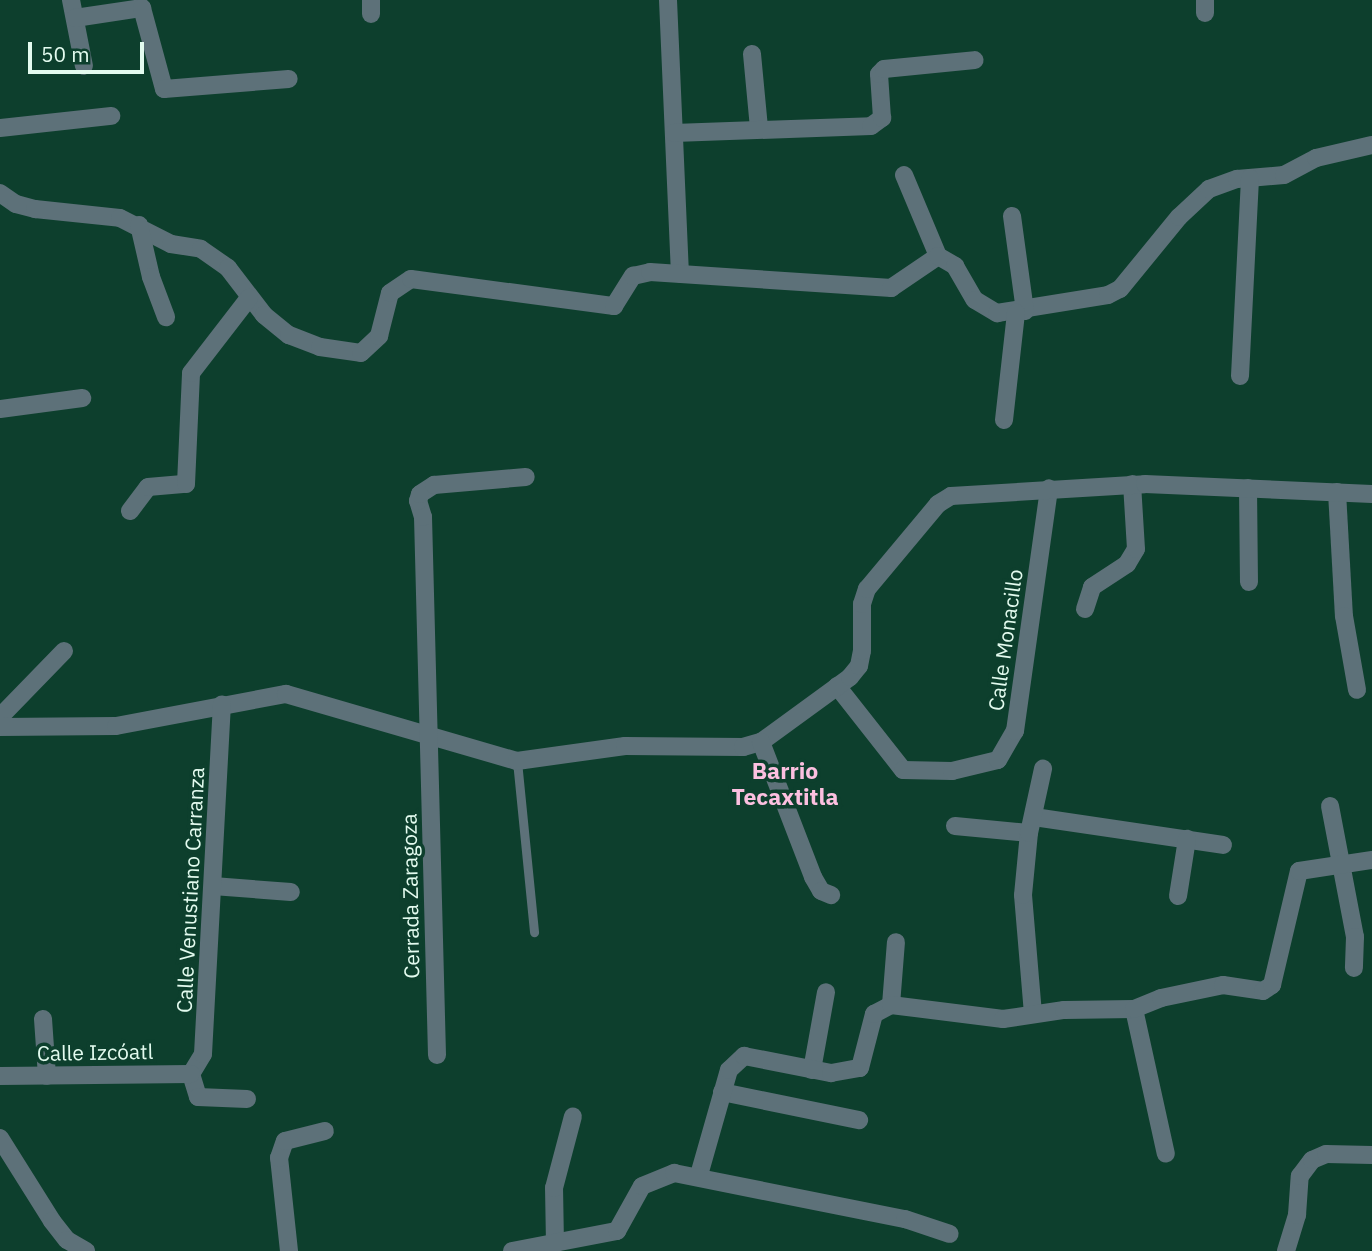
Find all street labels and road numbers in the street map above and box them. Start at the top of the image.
street label: Calle Monacillo [983,567,1027,713]
street label: Calle Venustiano Carranza [171,767,209,1013]
street label: Cerrada Zaragoza [396,813,424,979]
street label: Calle Izcóatl [37,1038,153,1066]

